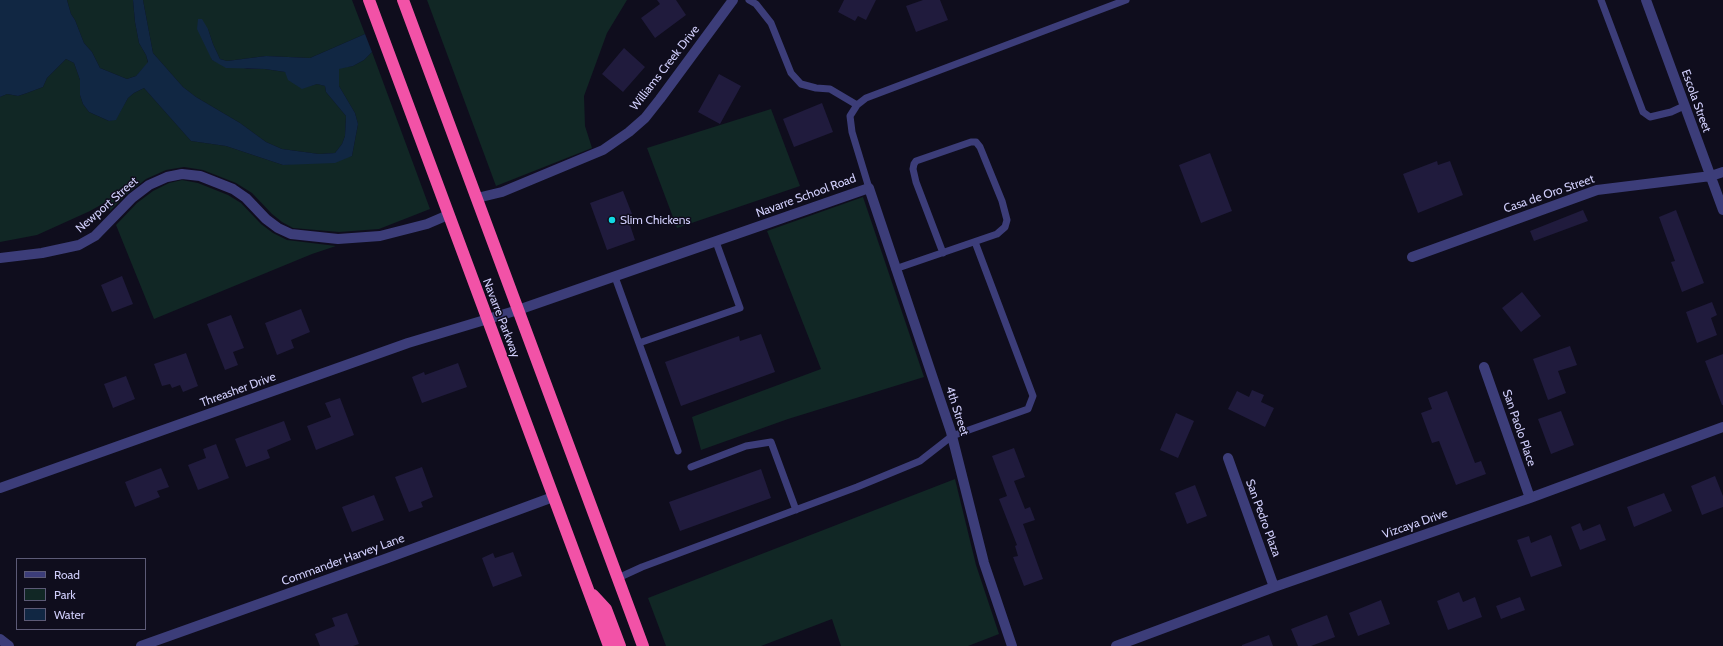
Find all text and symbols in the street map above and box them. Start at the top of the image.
street label: Williams Creek Drive [627,23,703,113]
street label: Escola Street [1678,68,1714,134]
street label: Navarre School Road [754,171,858,221]
street label: Casa de Oro Street [1502,172,1596,216]
street label: Newport Street [73,174,141,236]
place label: Slim Chickens [620,213,690,227]
marker: Slim Chickens [607,215,617,225]
street label: Navarre Parkway [479,276,523,360]
street label: Threasher Drive [198,370,278,410]
street label: 4th Street [942,385,972,437]
street label: San Paolo Place [1499,388,1539,468]
street label: San Pedro Plaza [1242,477,1284,559]
street label: Vizcaya Drive [1380,506,1450,542]
street label: Commander Harvey Lane [280,531,406,589]
legend [16,558,146,630]
text: Road [54,567,80,582]
text: Park [54,587,76,602]
text: Water [54,607,84,622]

